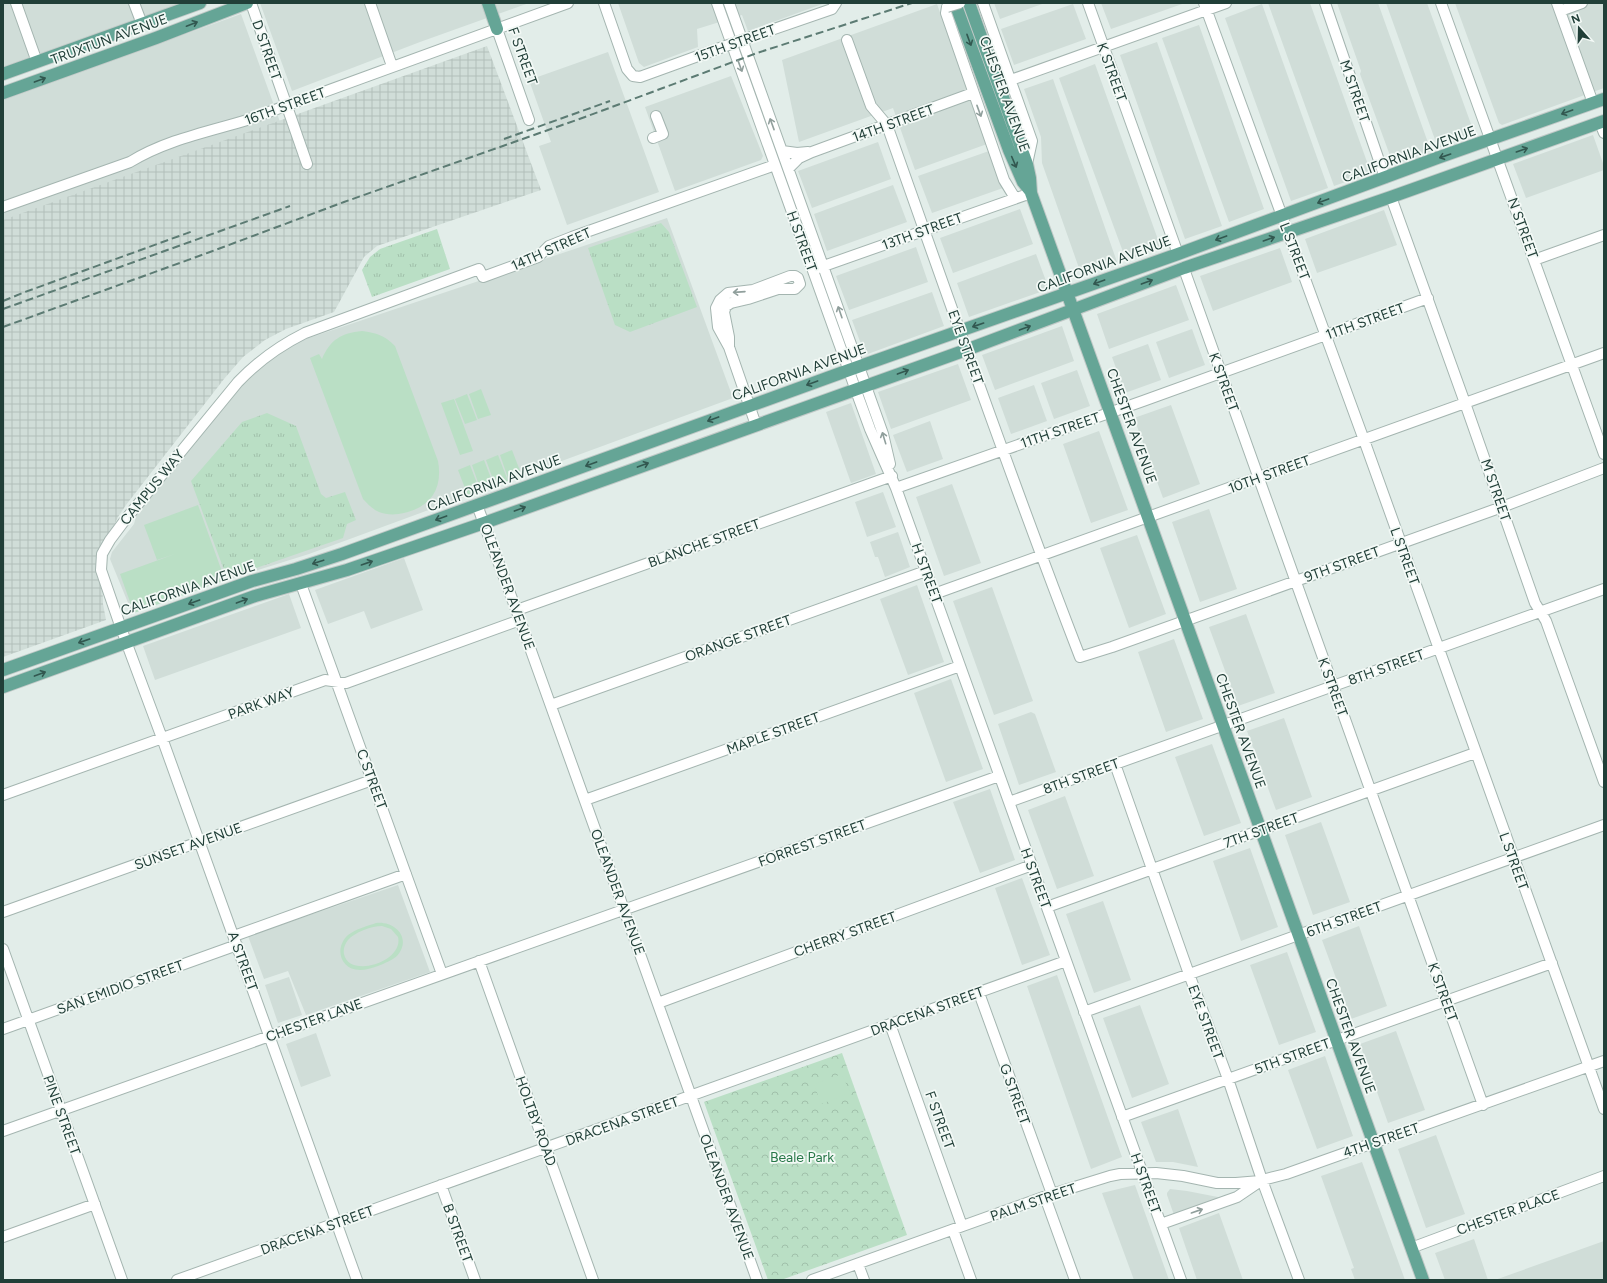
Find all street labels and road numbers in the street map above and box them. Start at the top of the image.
street label: TRUXTUN AVENUE [49,10,170,68]
street label: D STREET [248,18,285,83]
street label: 15TH STREET [692,21,778,66]
street label: F STREET [504,25,541,88]
street label: CHESTER AVENUE [976,34,1033,154]
street label: K STREET [1093,40,1130,104]
street label: M STREET [1336,58,1373,125]
street label: 16TH STREET [242,84,328,129]
street label: 14TH STREET [850,101,937,146]
street label: CALIFORNIA AVENUE [1340,122,1478,187]
street label: N STREET [1504,195,1542,261]
street label: H STREET [783,208,820,274]
street label: 13TH STREET [880,209,965,254]
street label: L STREET [1276,220,1313,283]
street label: 14TH STREET [509,224,594,275]
street label: CALIFORNIA AVENUE [1035,232,1173,297]
street label: 11TH STREET [1323,299,1407,344]
street label: EYE STREET [944,308,987,387]
street label: CALIFORNIA AVENUE [730,340,868,405]
street label: K STREET [1205,350,1242,414]
street label: CHESTER AVENUE [1103,366,1160,486]
street label: 11TH STREET [1018,409,1102,452]
street label: CAMPUS WAY [117,446,188,529]
street label: CALIFORNIA AVENUE [425,451,563,516]
street label: 10TH STREET [1226,452,1313,497]
street label: M STREET [1477,457,1514,524]
street label: BLANCHE STREET [646,515,763,572]
street label: OLEANDER AVENUE [477,522,538,652]
street label: L STREET [1386,525,1423,588]
street label: H STREET [908,540,945,606]
street label: 9TH STREET [1302,543,1382,586]
street label: CALIFORNIA AVENUE [119,557,258,620]
street label: ORANGE STREET [683,611,794,666]
street label: 8TH STREET [1346,646,1427,689]
street label: K STREET [1314,655,1351,719]
street label: CHESTER AVENUE [1212,671,1269,791]
street label: PARK WAY [226,683,297,723]
street label: MAPLE STREET [724,709,822,758]
street label: C STREET [353,747,390,812]
street label: 8TH STREET [1041,755,1122,798]
street label: 7TH STREET [1221,809,1301,852]
street label: FORREST STREET [756,816,869,871]
street label: SUNSET AVENUE [132,819,244,874]
street label: OLEANDER AVENUE [587,827,648,957]
street label: L STREET [1495,830,1532,893]
street label: H STREET [1017,845,1054,911]
street label: 6TH STREET [1304,898,1384,941]
street label: CHERRY STREET [792,908,899,961]
street label: A STREET [224,929,261,994]
street label: SAN EMIDIO STREET [55,957,186,1018]
street label: K STREET [1424,960,1461,1024]
street label: CHESTER AVENUE [1322,976,1379,1096]
street label: DRACENA STREET [868,983,986,1040]
street label: EYE STREET [1184,983,1227,1062]
street label: CHESTER LANE [264,995,365,1046]
street label: 5TH STREET [1252,1035,1333,1078]
street label: G STREET [996,1061,1033,1127]
street label: PINE STREET [39,1073,84,1158]
street label: HOLTBY ROAD [511,1074,560,1169]
street label: F STREET [921,1089,958,1152]
street label: DRACENA STREET [563,1093,681,1150]
street label: 4TH STREET [1341,1119,1422,1161]
street label: OLEANDER AVENUE [696,1132,757,1262]
street label: H STREET [1127,1150,1164,1216]
street label: PALM STREET [988,1180,1079,1225]
street label: CHESTER PLACE [1454,1186,1562,1239]
street label: B STREET [439,1201,476,1265]
street label: DRACENA STREET [258,1202,376,1259]

